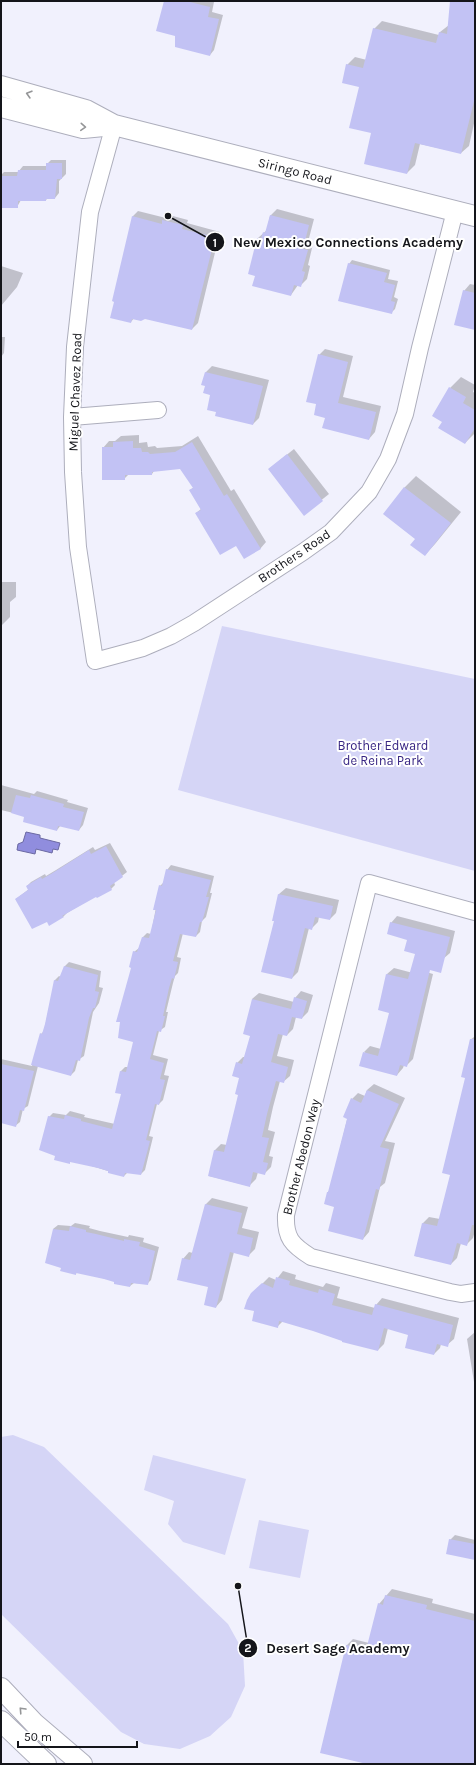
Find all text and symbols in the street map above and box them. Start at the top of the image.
one-way arrow [26,90,33,99]
one-way arrow [80,123,86,131]
street label: Siringo Road [257,155,333,187]
callout: New Mexico Connections Academy [205,229,471,255]
text: New Mexico Connections Academy [233,234,463,251]
text: 1 [213,236,217,250]
street label: Miguel Chavez Road [65,332,85,452]
street label: Brothers Road [255,526,333,586]
park label: Brother Edward de Reina Park [337,738,429,768]
street label: Brother Abedon Way [279,1097,323,1217]
callout: Desert Sage Academy [238,1635,417,1661]
text: Desert Sage Academy [266,1640,410,1657]
text: 2 [244,1641,252,1655]
one-way arrow [19,1707,26,1715]
scale bar [18,1723,137,1749]
text: 50 m [24,1730,52,1744]

